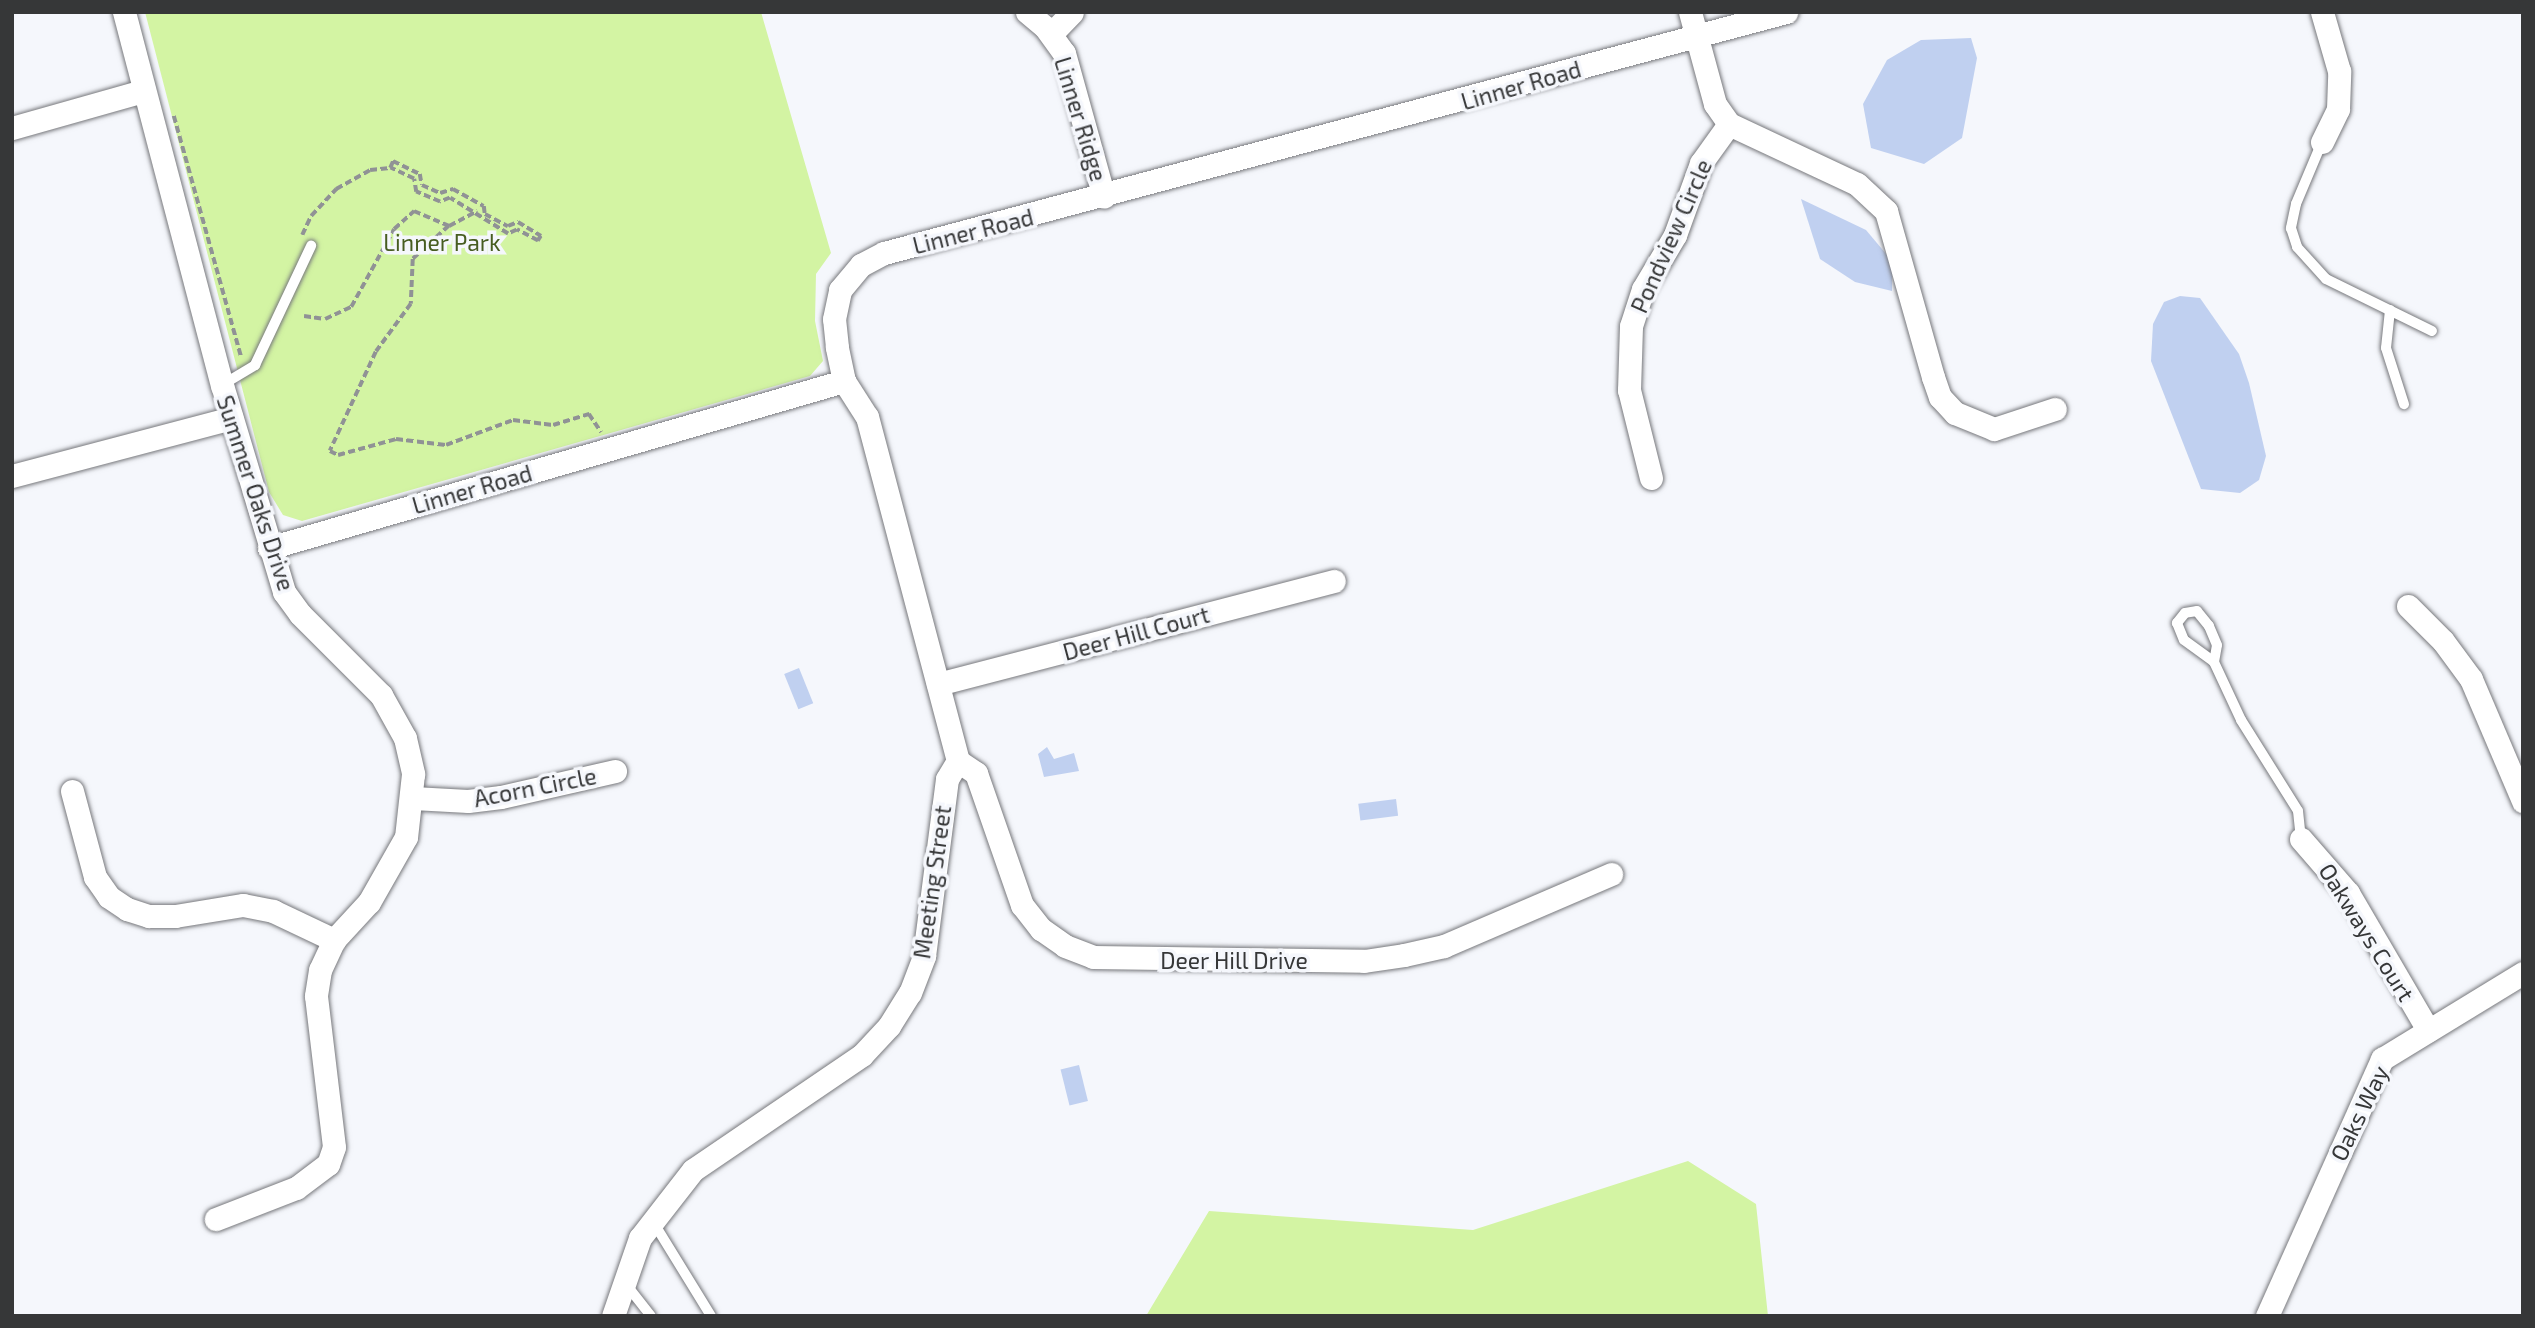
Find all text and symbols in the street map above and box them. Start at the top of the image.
street label: Linner Ridge [1049,53,1113,185]
street label: Linner Road [1458,55,1584,115]
street label: Pondview Circle [1625,155,1717,317]
street label: Linner Road [910,203,1036,259]
park label: Linner Park [383,228,501,256]
street label: Summer Oaks Drive [211,392,301,594]
street label: Linner Road [409,459,535,519]
street label: Deer Hill Court [1059,600,1213,666]
street label: Acorn Circle [471,762,599,812]
street label: Meeting Street [908,804,956,960]
street label: Oakways Court [2314,858,2420,1006]
street label: Deer Hill Drive [1160,946,1308,974]
street label: Oaks Way [2324,1061,2394,1165]

